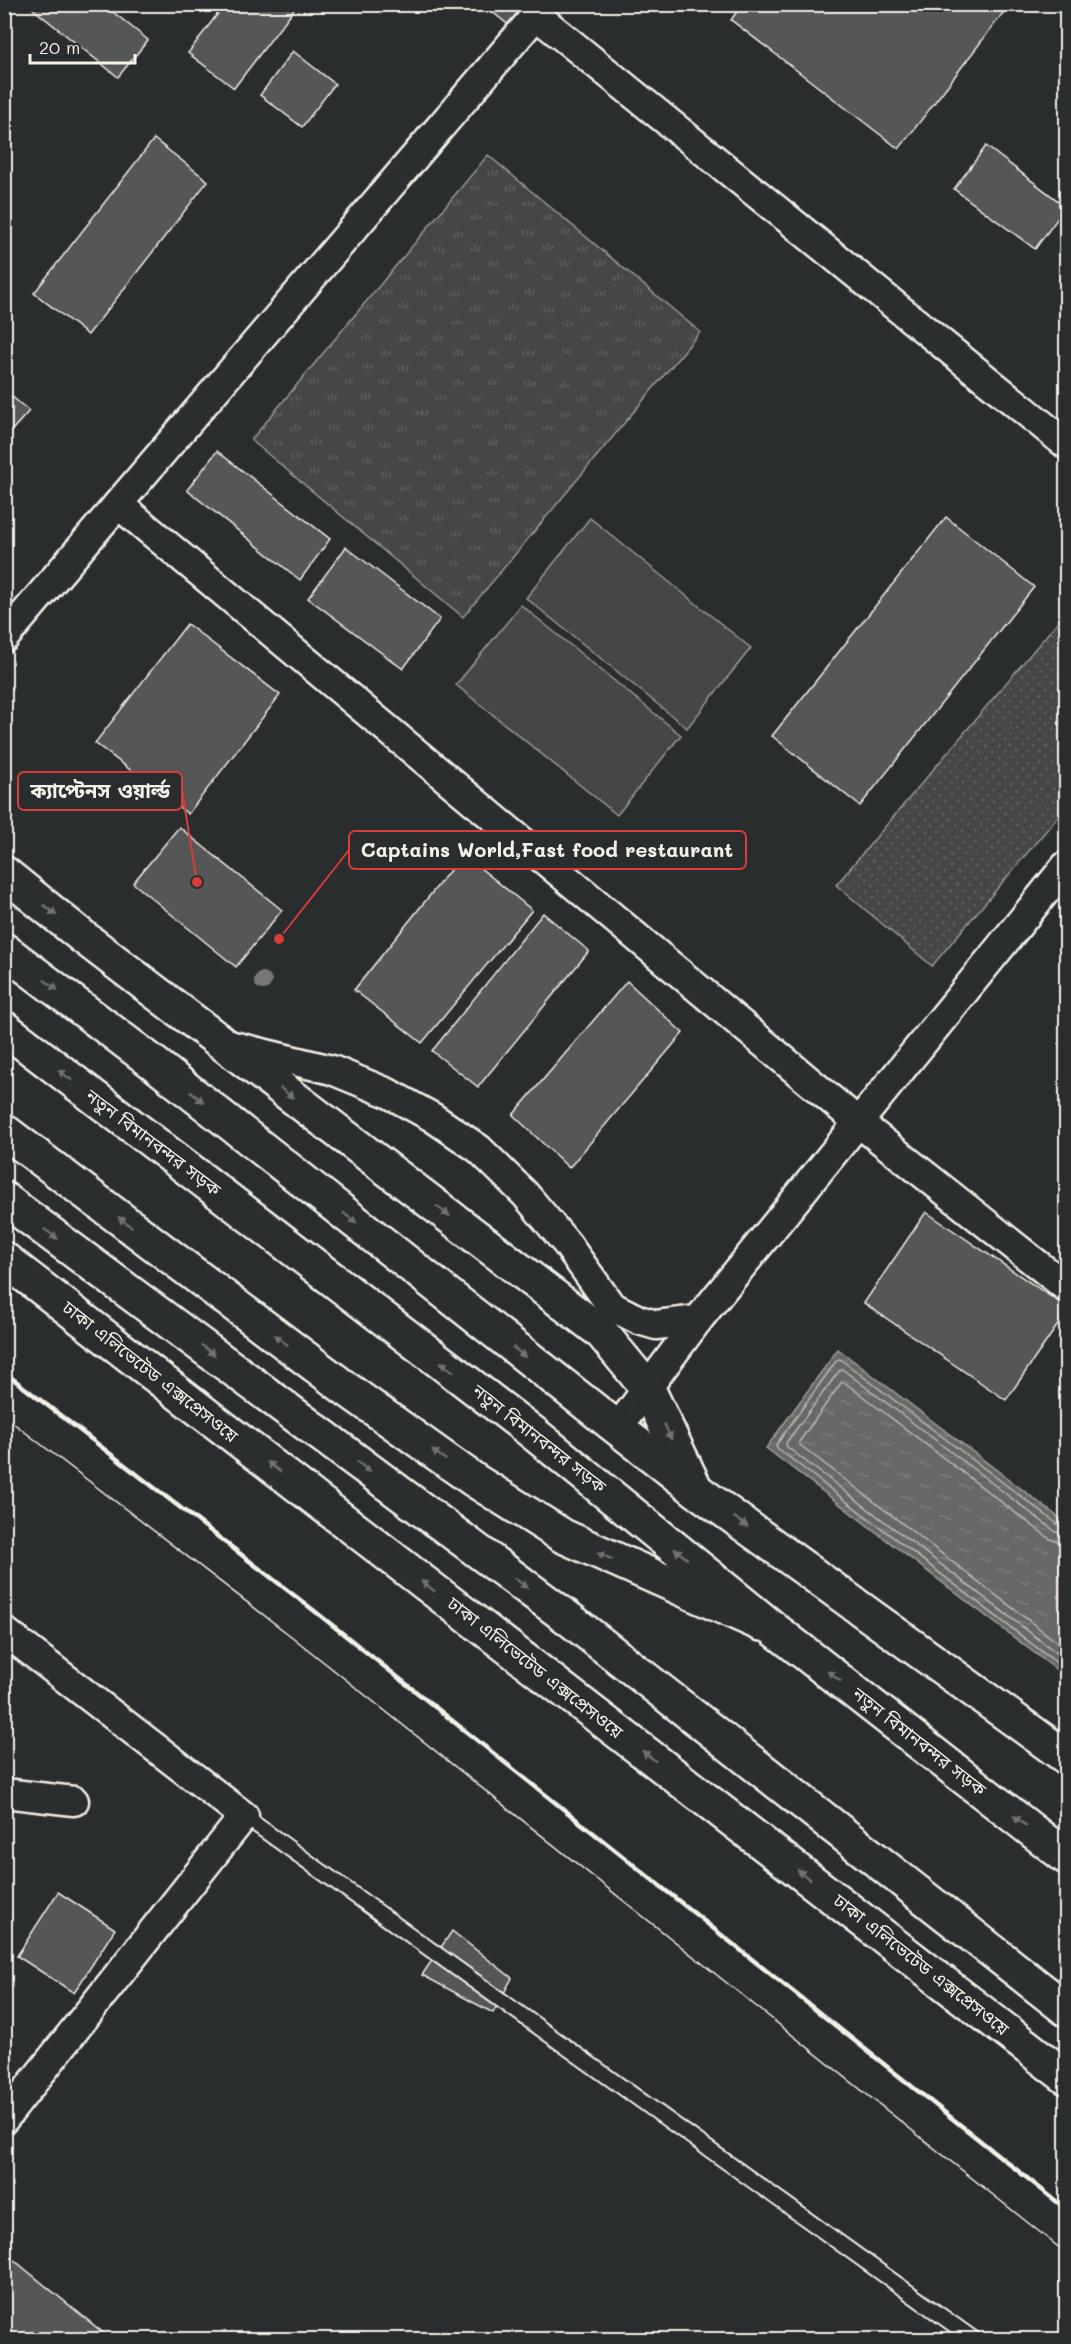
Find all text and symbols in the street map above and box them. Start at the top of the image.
scale bar [30,27,135,65]
text: 20 m [39,35,80,59]
callout: ক্যাপ্টেনস ওয়ার্ল্ড [18,772,182,810]
text: ক্যাপ্টেনস ওয়ার্ল্ড [29,777,171,803]
callout: Captains World,Fast food restaurant [349,831,746,869]
text: Captains World,Fast food restaurant [361,836,733,862]
one-way arrow [42,903,58,916]
one-way arrow [43,979,59,991]
one-way arrow [57,1070,72,1082]
street label: নতুন বিমানবন্দর সড়ক [80,1083,226,1201]
one-way arrow [280,1086,295,1098]
one-way arrow [189,1091,204,1103]
one-way arrow [434,1205,450,1217]
one-way arrow [342,1212,357,1224]
one-way arrow [118,1217,133,1229]
one-way arrow [43,1228,59,1240]
street label: ঢাকা এলিভেটেড এক্সপ্রেসওয়ে [57,1294,244,1448]
one-way arrow [273,1334,289,1346]
one-way arrow [200,1344,215,1356]
one-way arrow [511,1346,527,1359]
one-way arrow [439,1361,454,1373]
street label: নতুন বিমানবন্দর সড়ক [467,1378,612,1498]
one-way arrow [664,1423,673,1440]
one-way arrow [431,1449,447,1461]
one-way arrow [357,1460,372,1472]
one-way arrow [266,1461,281,1473]
one-way arrow [732,1516,748,1528]
one-way arrow [674,1548,689,1560]
one-way arrow [597,1551,614,1560]
one-way arrow [512,1577,528,1589]
one-way arrow [420,1579,436,1592]
street label: ঢাকা এলিভেটেড এক্সপ্রেসওয়ে [442,1590,629,1744]
one-way arrow [826,1670,841,1682]
street label: নতুন বিমানবন্দর সড়ক [847,1681,992,1801]
one-way arrow [641,1749,657,1762]
one-way arrow [1013,1816,1028,1828]
one-way arrow [796,1869,811,1881]
street label: ঢাকা এলিভেটেড এক্সপ্রেসওয়ে [828,1887,1015,2041]

